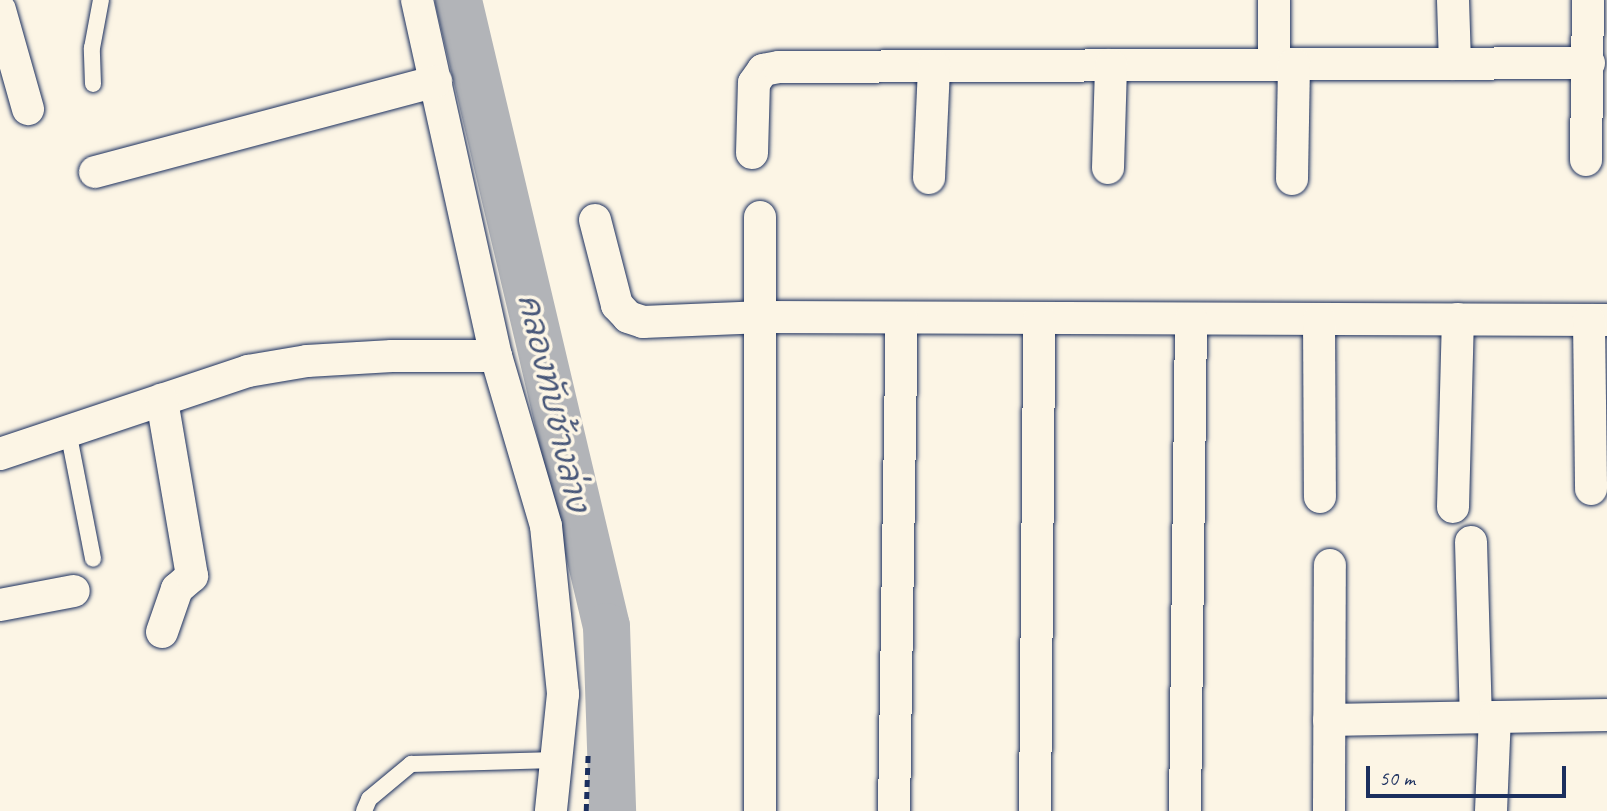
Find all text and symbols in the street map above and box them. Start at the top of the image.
water label: คลองทับช้างล่าง [509,291,597,515]
scale bar [1369,752,1568,796]
text: 50 m [1379,765,1415,791]

